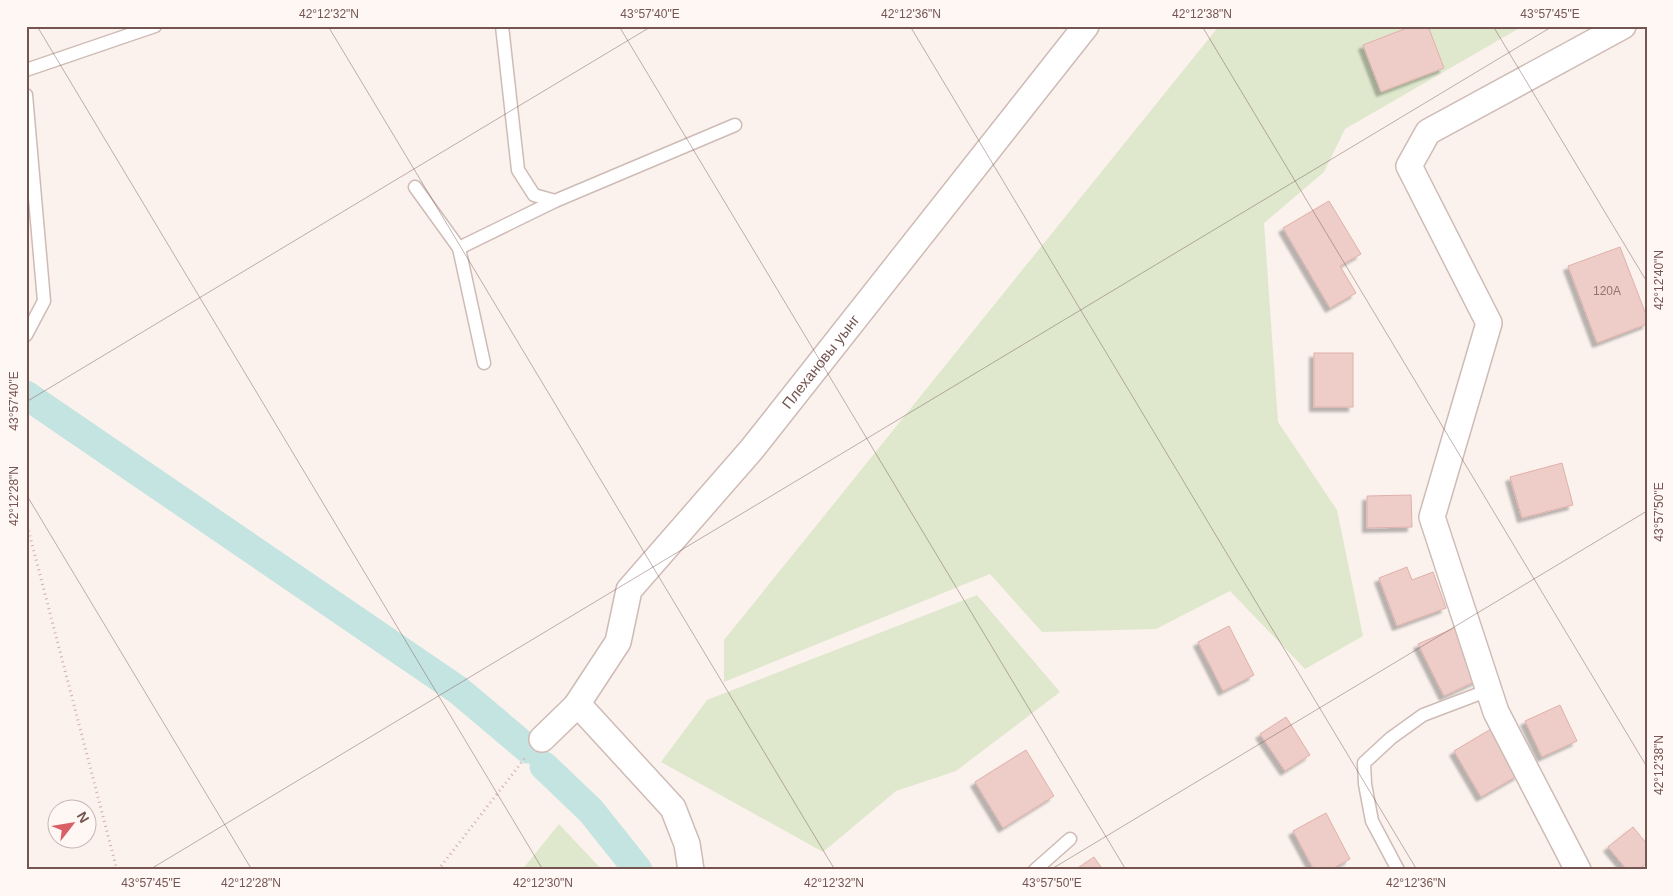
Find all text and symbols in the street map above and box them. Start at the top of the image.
text: 42°12'32"N [299,7,359,21]
text: 43°57'40"E [620,7,680,21]
text: 42°12'36"N [881,7,941,21]
text: 42°12'38"N [1172,7,1232,21]
text: 43°57'45"E [1520,7,1580,21]
text: 42°12'40"N [1652,250,1666,310]
house number: 120А [1593,284,1621,298]
street label: Плехановы уынг [778,311,863,412]
text: 43°57'40"E [7,371,21,431]
text: 42°12'28"N [7,466,21,526]
text: 43°57'50"E [1652,482,1666,542]
text: 42°12'38"N [1652,735,1666,795]
north arrow [48,798,98,848]
text: N [74,809,93,826]
text: 43°57'45"E [121,876,181,890]
text: 42°12'28"N [221,876,281,890]
text: 42°12'30"N [513,876,573,890]
text: 42°12'32"N [804,876,864,890]
text: 43°57'50"E [1022,876,1082,890]
text: 42°12'36"N [1386,876,1446,890]

